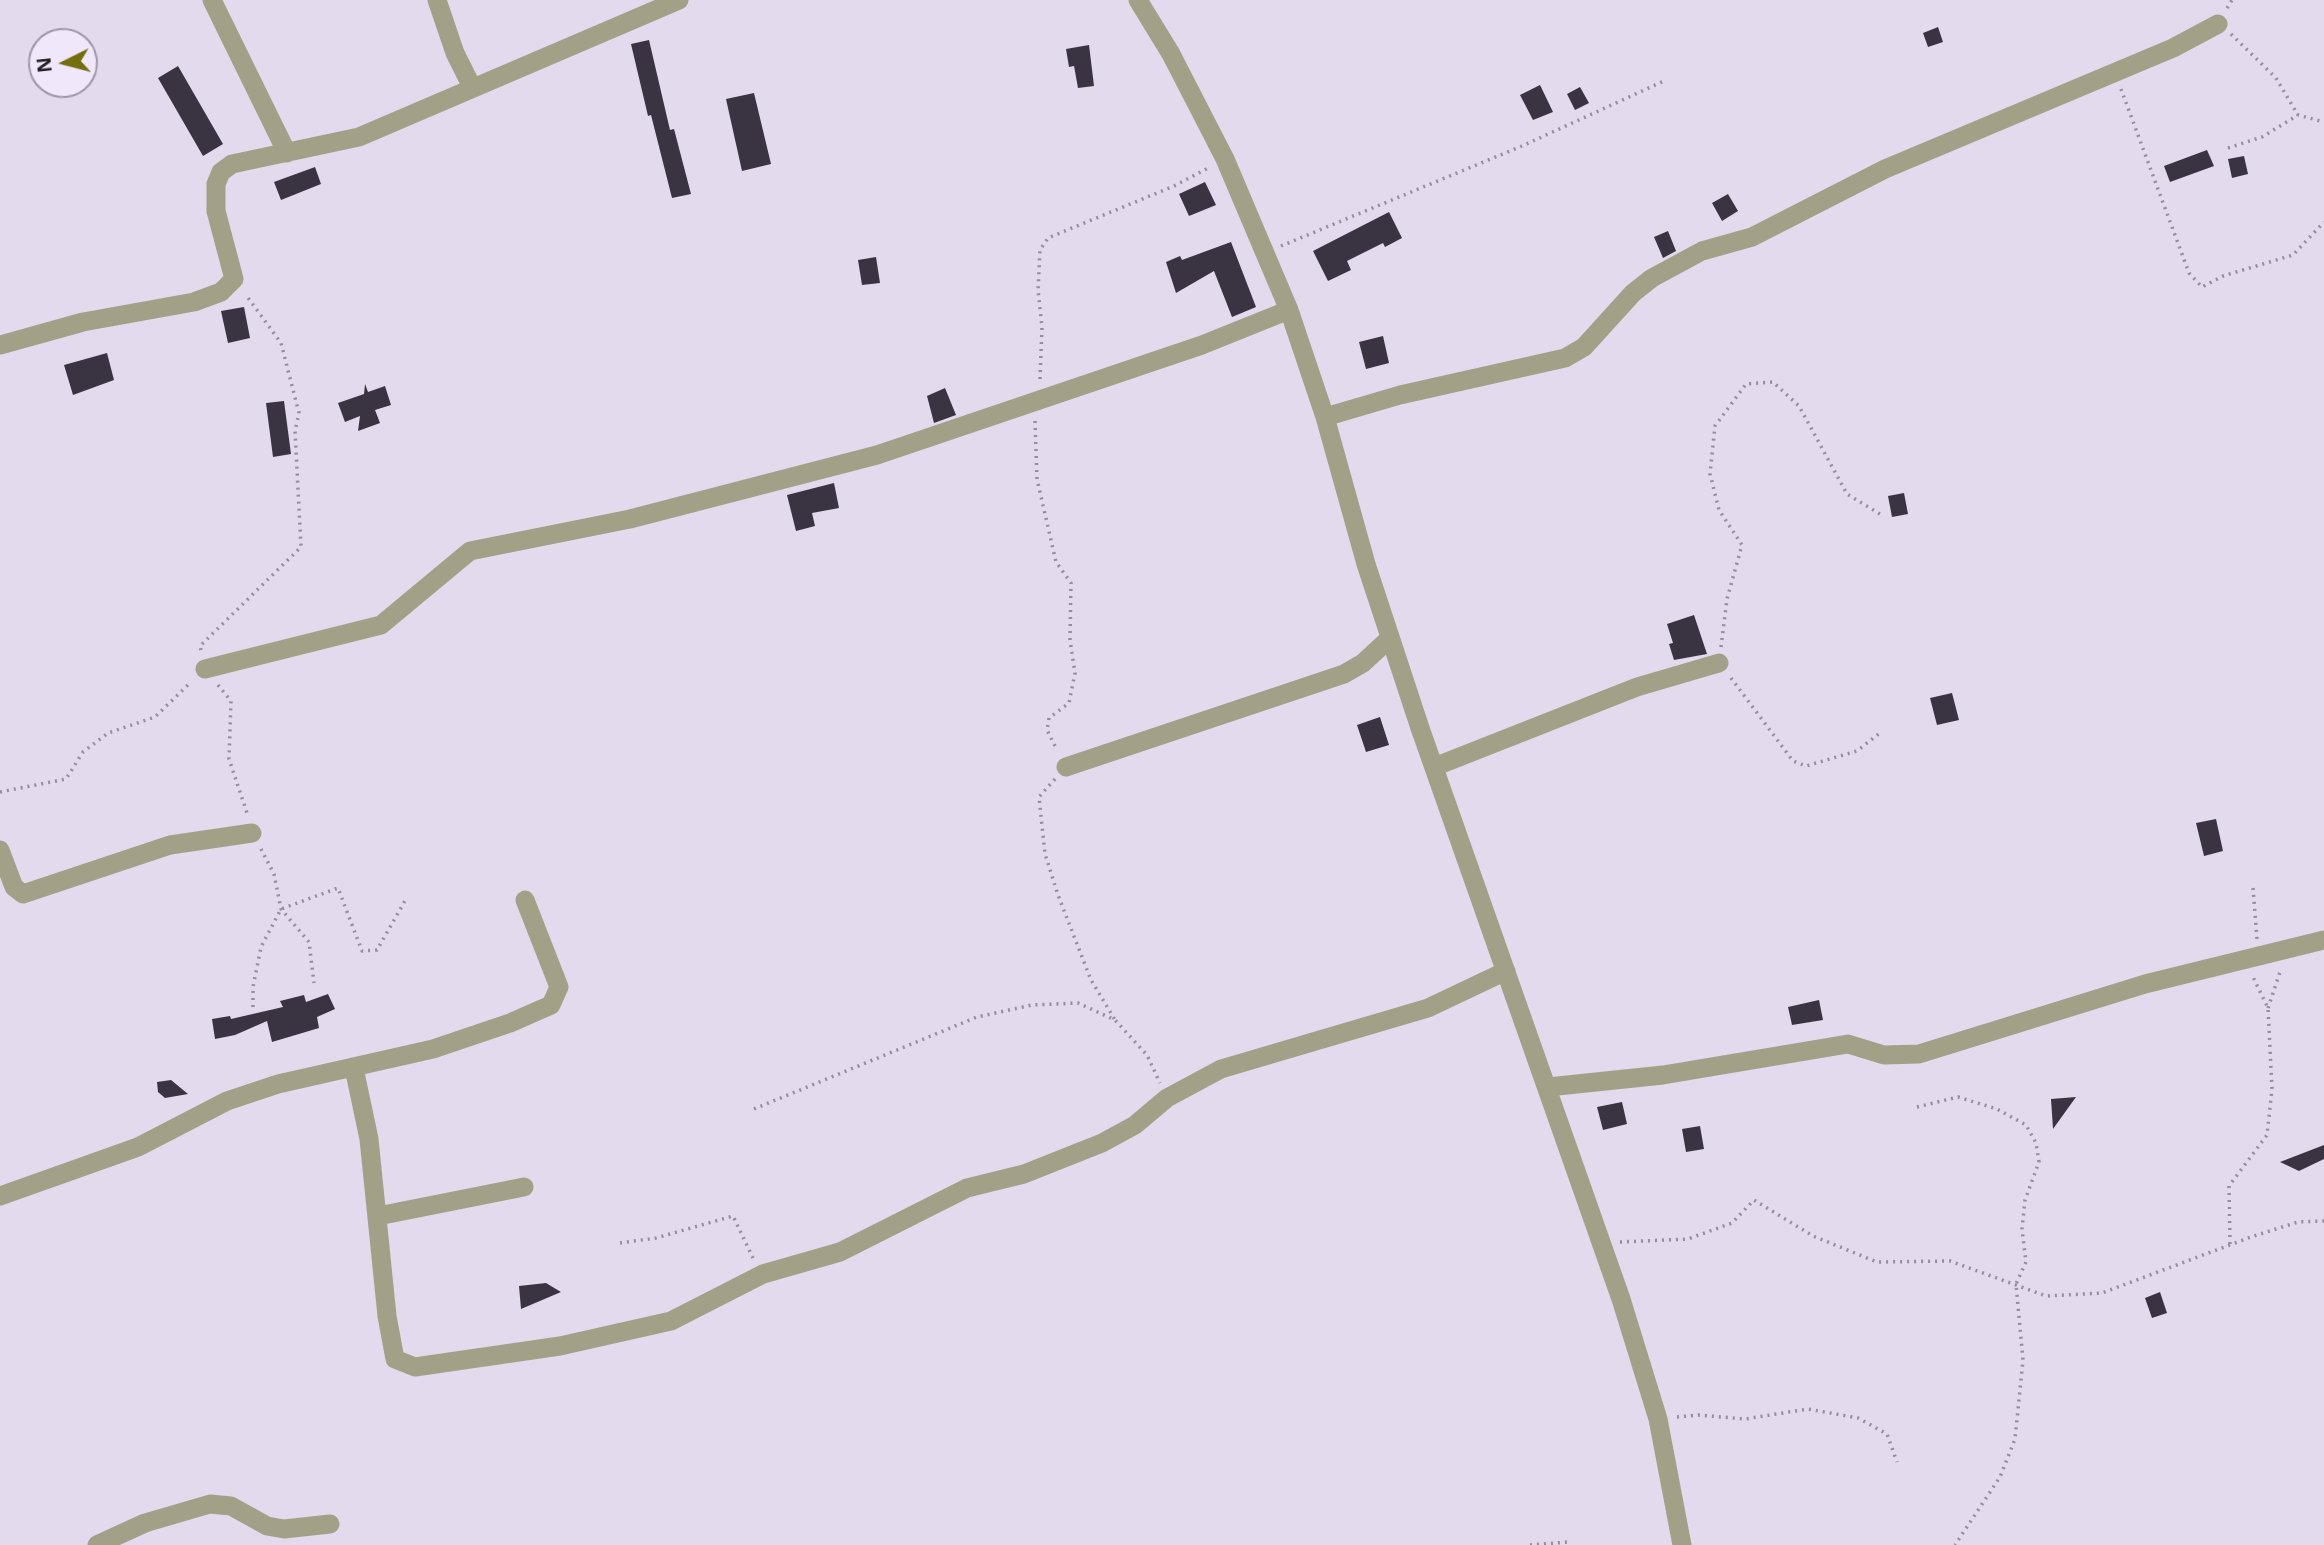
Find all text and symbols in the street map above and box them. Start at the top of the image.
north arrow [28,28,98,98]
text: N [30,56,58,74]

